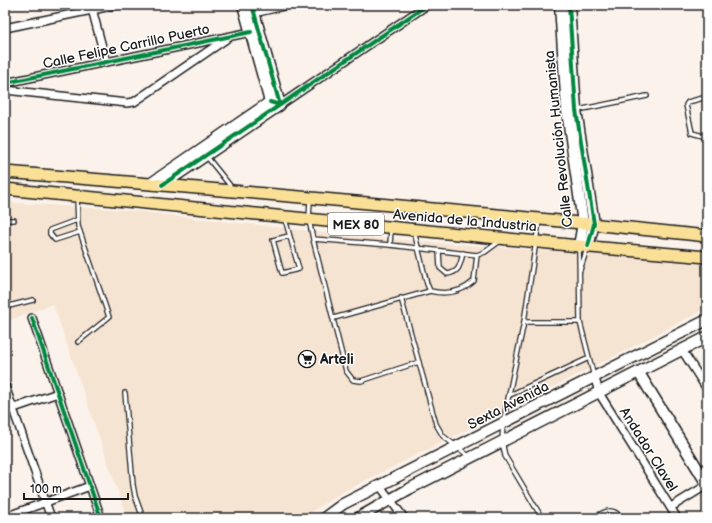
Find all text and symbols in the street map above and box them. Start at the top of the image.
street label: Calle Felipe Carrillo Puerto [41,20,211,72]
street label: Calle Revolución Humanista [541,50,576,228]
street label: Avenida de la Industria [392,206,538,235]
road number: MEX 80 [328,213,384,235]
supermarket icon: Arteli [297,349,317,369]
place label: Arteli [319,351,354,368]
street label: Sexta Avenida [465,378,552,433]
street label: Andador Clavel [616,404,681,495]
scale bar [24,475,128,501]
text: 100 m [30,482,62,497]

